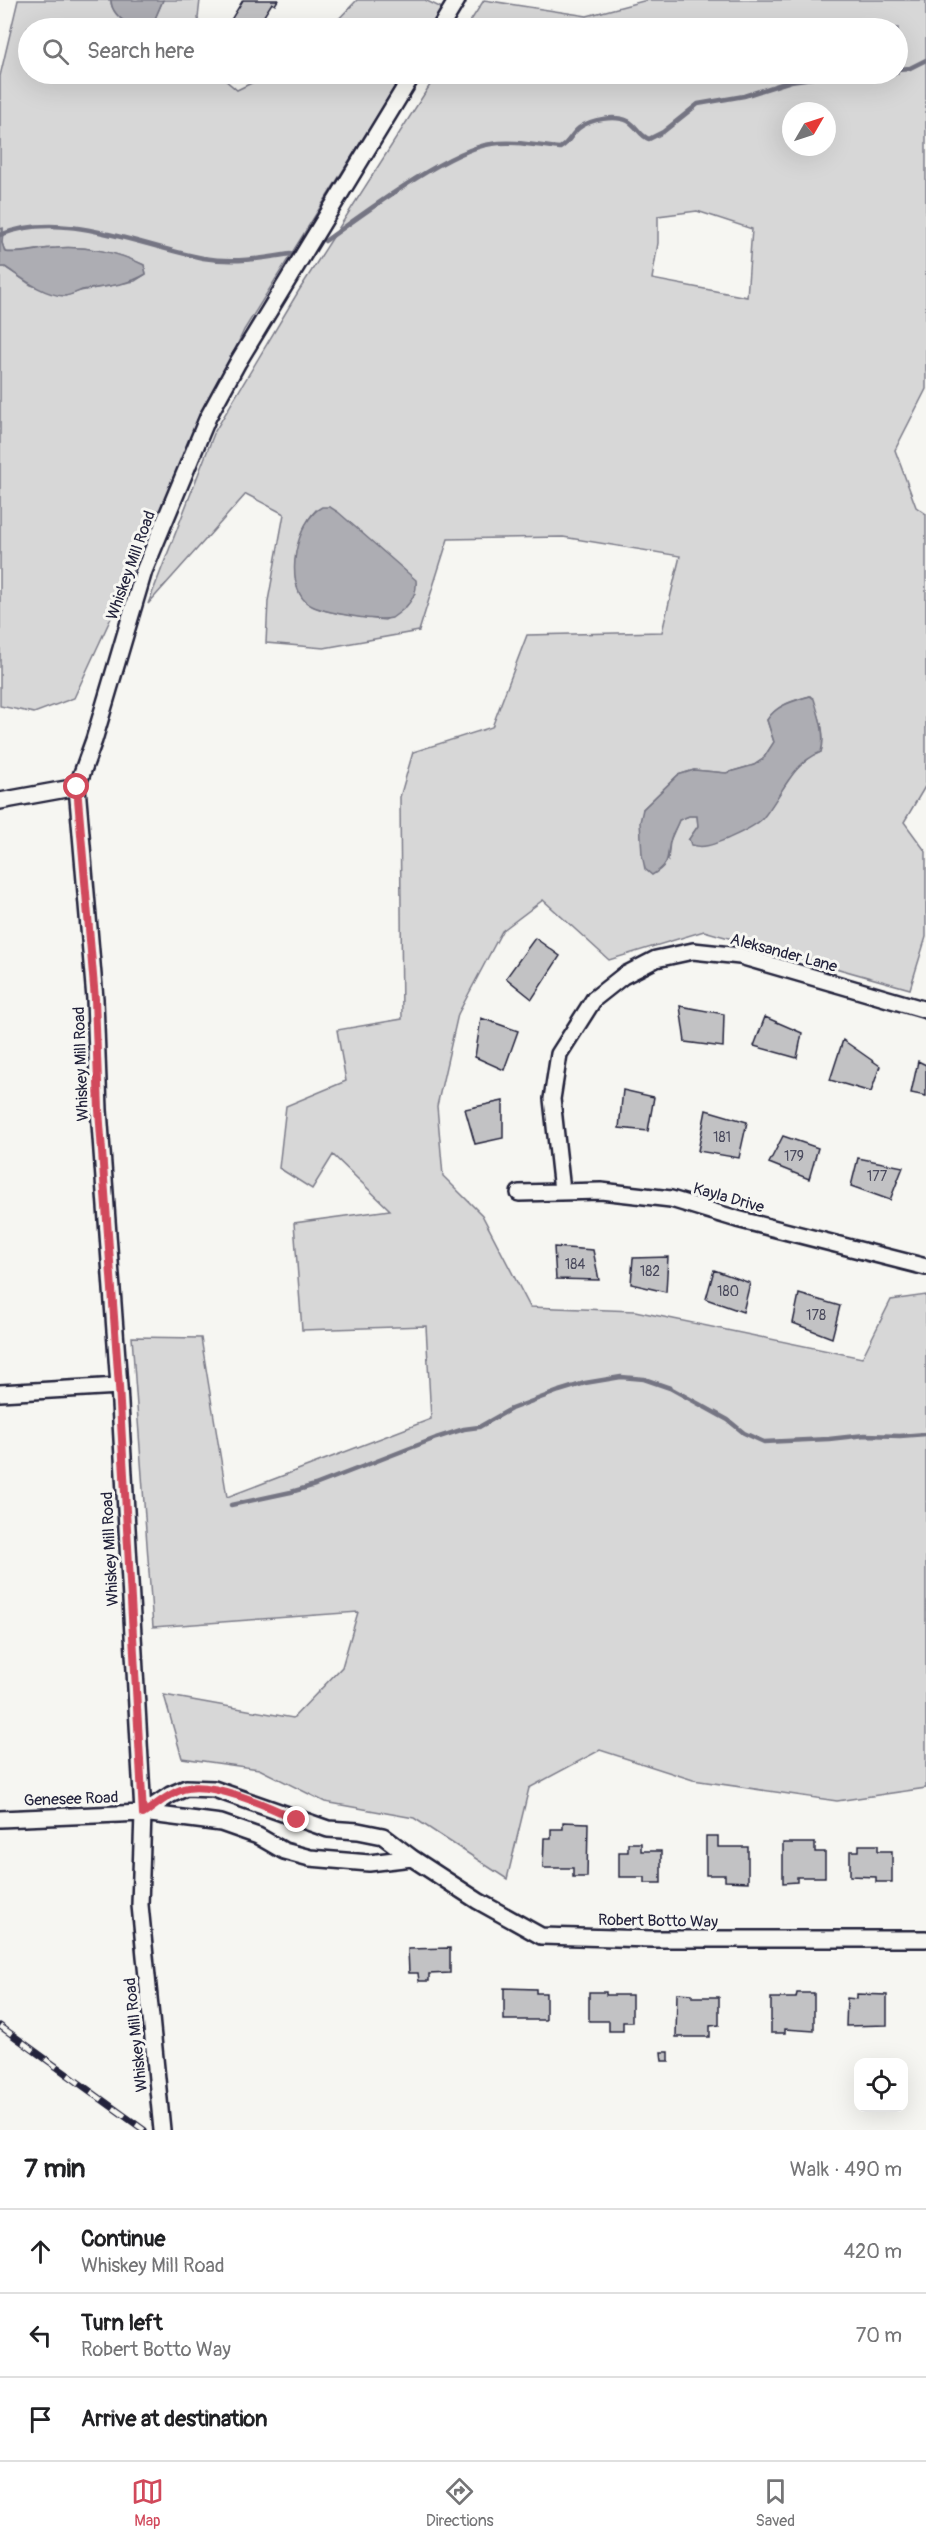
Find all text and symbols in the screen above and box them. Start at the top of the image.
search box [18,18,908,84]
icon: search [39,35,72,68]
text: Search here [87,37,194,65]
north arrow [782,102,836,156]
street label: Whiskey Mill Road [102,508,160,623]
route start [63,773,89,799]
street label: Aleksander Lane [728,929,840,977]
street label: Whiskey Mill Road [69,1006,93,1122]
house number: 181 [713,1129,731,1146]
house number: 179 [784,1148,804,1165]
house number: 177 [867,1168,888,1185]
street label: Kayla Drive [691,1178,767,1218]
house number: 184 [565,1256,585,1273]
house number: 182 [640,1263,660,1280]
house number: 180 [717,1283,739,1300]
house number: 178 [806,1307,826,1324]
street label: Whiskey Mill Road [97,1491,123,1607]
street label: Genesee Road [23,1787,119,1811]
route end [283,1806,309,1832]
street label: Robert Botto Way [598,1910,718,1932]
street label: Whiskey Mill Road [120,1977,152,2093]
map controls [854,2058,908,2112]
button: locate [854,2058,908,2112]
text: 7 min [24,2153,86,2185]
text: Walk · 490 m [790,2157,902,2182]
text: Continue [81,2225,165,2253]
icon: ahead [24,2235,57,2268]
text: 420 m [843,2239,902,2264]
text: Whiskey Mill Road [81,2253,224,2278]
text: Turn left [81,2309,163,2337]
icon: left [24,2319,57,2352]
text: 70 m [856,2323,902,2348]
text: Robert Botto Way [81,2337,231,2362]
icon: arrive [24,2403,57,2436]
text: Arrive at destination [81,2405,267,2433]
tab: Map [131,2475,164,2531]
tab: Directions [426,2475,494,2531]
tab: Saved [755,2475,795,2531]

